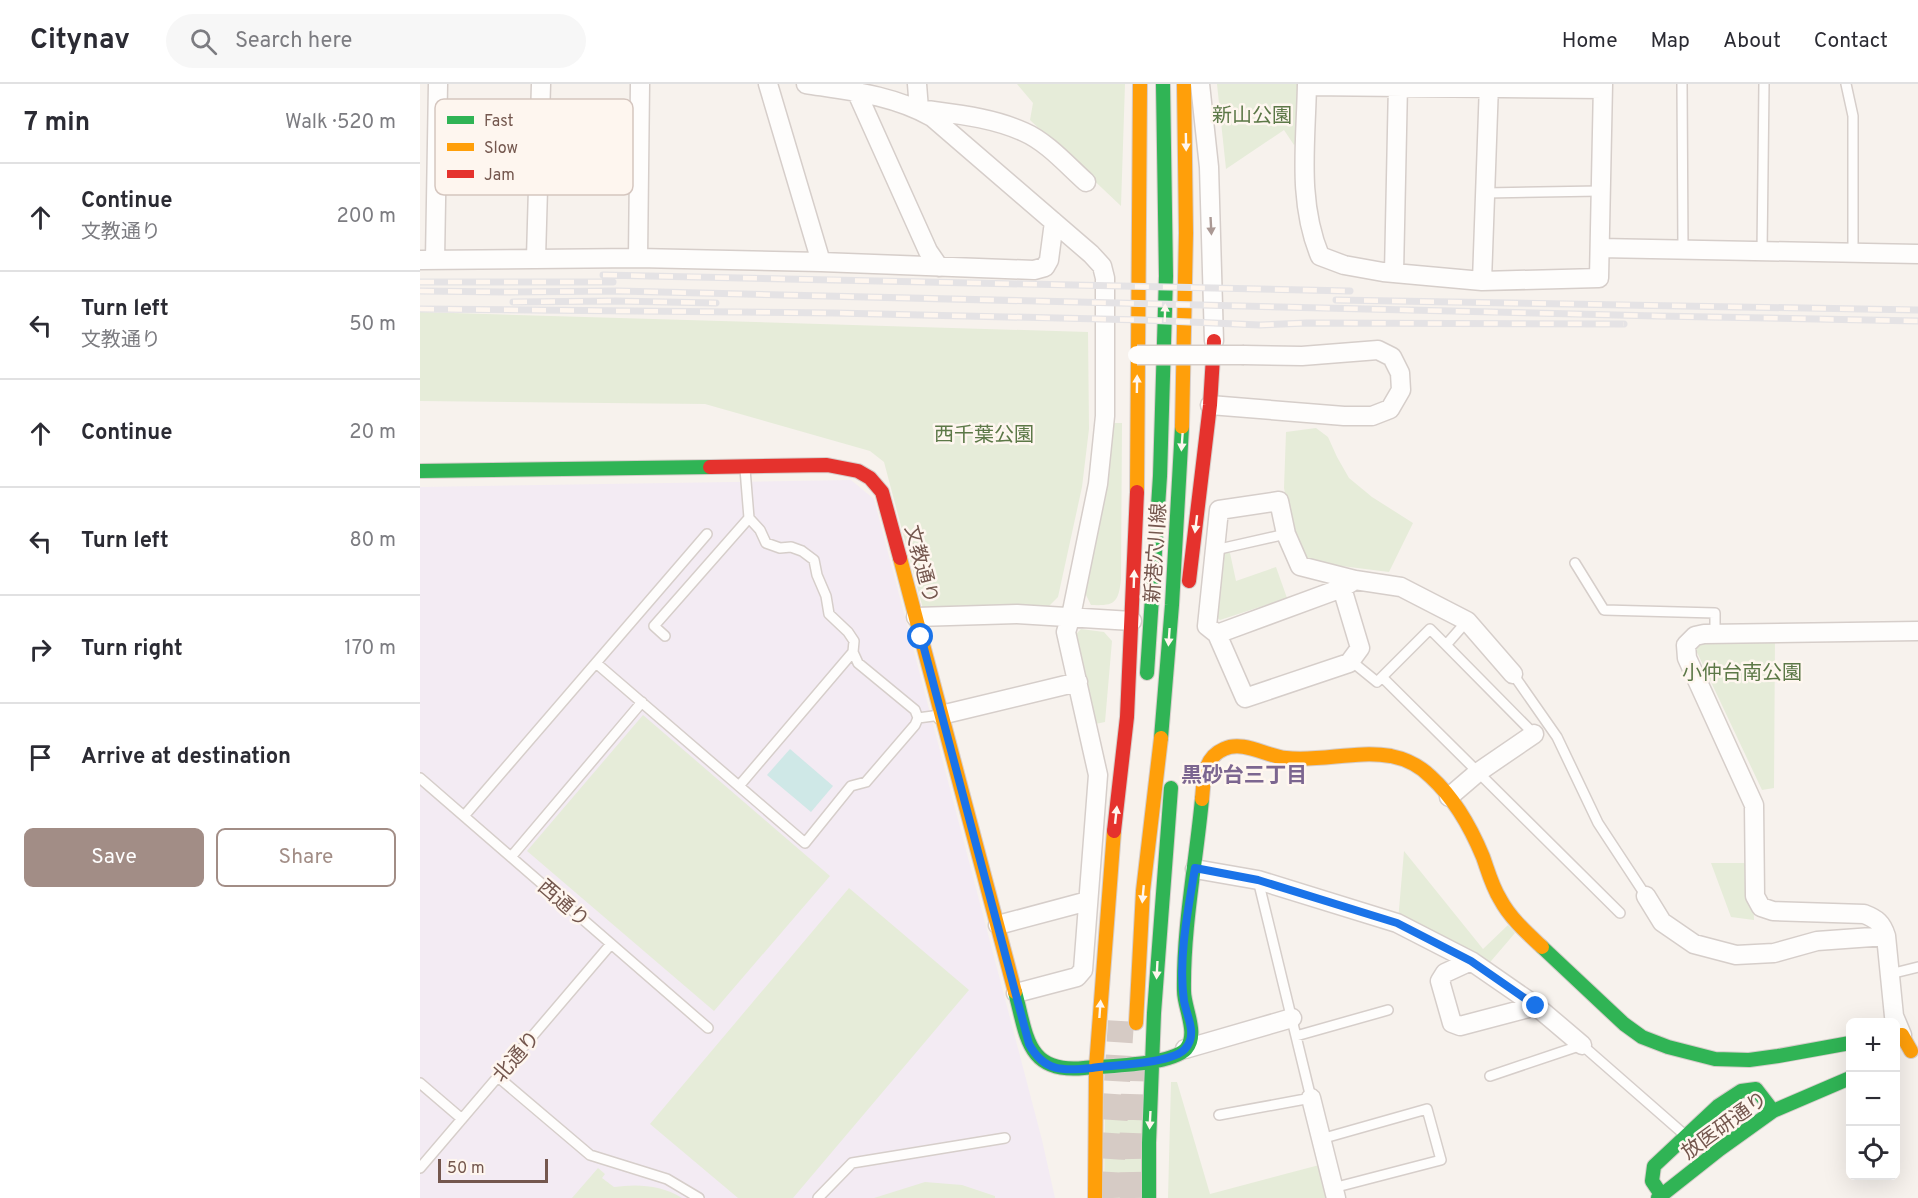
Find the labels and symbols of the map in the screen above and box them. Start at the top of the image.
legend [435,99,633,195]
park label: 新山公園 [1212,104,1292,130]
text: Fast [484,112,514,132]
one-way arrow [1181,133,1191,152]
text: Slow [484,139,518,159]
text: Jam [484,166,515,186]
one-way arrow [1206,217,1215,236]
one-way arrow [1160,303,1169,322]
one-way arrow [1132,374,1142,393]
park label: 西千葉公園 [934,423,1034,449]
one-way arrow [1177,433,1187,452]
street label: 新港穴川線 [1141,502,1173,604]
one-way arrow [1191,515,1200,534]
street label: 文教通り [897,523,943,607]
one-way arrow [1129,569,1138,588]
route start [907,623,933,649]
one-way arrow [1165,627,1174,646]
park label: 小仲台南公園 [1682,661,1802,687]
district label: 黒砂台三丁目 [1181,763,1307,790]
one-way arrow [1112,805,1121,824]
street label: 西通り [532,875,594,934]
one-way arrow [1138,884,1148,903]
one-way arrow [1152,960,1161,979]
route end [1522,992,1548,1018]
one-way arrow [1095,1000,1105,1019]
street label: 北通り [488,1026,547,1088]
street label: 放医研通り [1677,1087,1773,1167]
one-way arrow [1145,1110,1154,1129]
scale bar [438,1156,548,1184]

